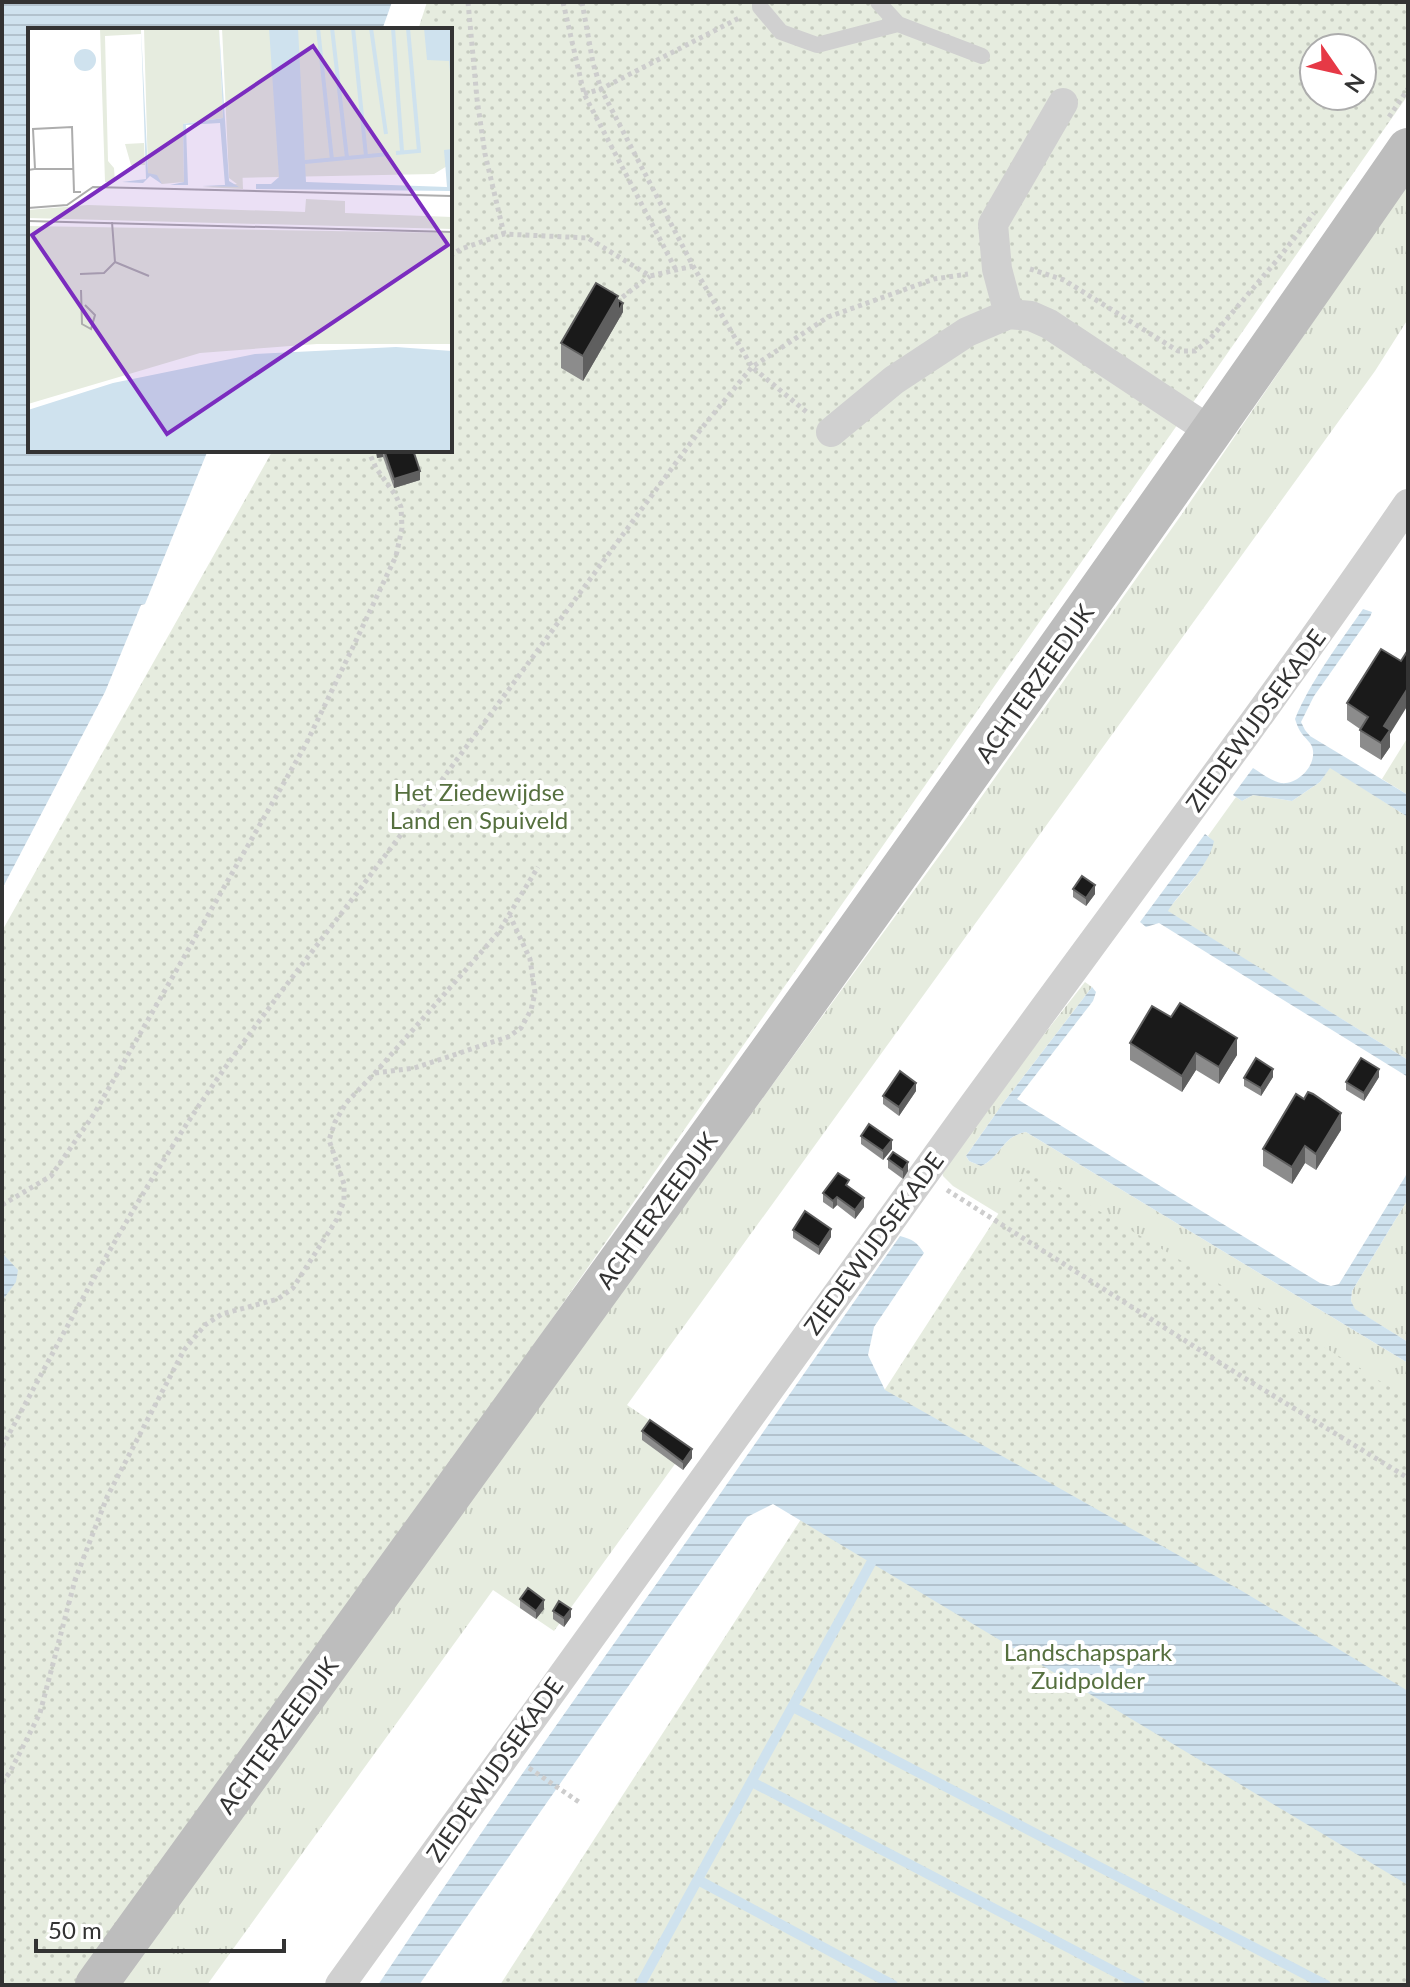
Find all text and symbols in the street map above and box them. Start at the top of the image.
inset map [28,28,452,452]
north arrow [1298,32,1378,112]
text: N [1339,69,1371,98]
street label: ACHTERZEEDIJK [969,598,1099,768]
street label: ZIEDEWIJDSEKADE [1179,623,1331,817]
park label: Het Ziedewijdse Land en Spuiveld [390,777,568,834]
street label: ACHTERZEEDIJK [589,1126,723,1294]
street label: ZIEDEWIJDSEKADE [797,1146,949,1340]
park label: Landschapspark Zuidpolder [1004,1637,1173,1694]
street label: ACHTERZEEDIJK [210,1651,344,1819]
street label: ZIEDEWIJDSEKADE [420,1671,568,1867]
scale bar [36,1903,284,1953]
text: 50 m [48,1915,102,1944]

